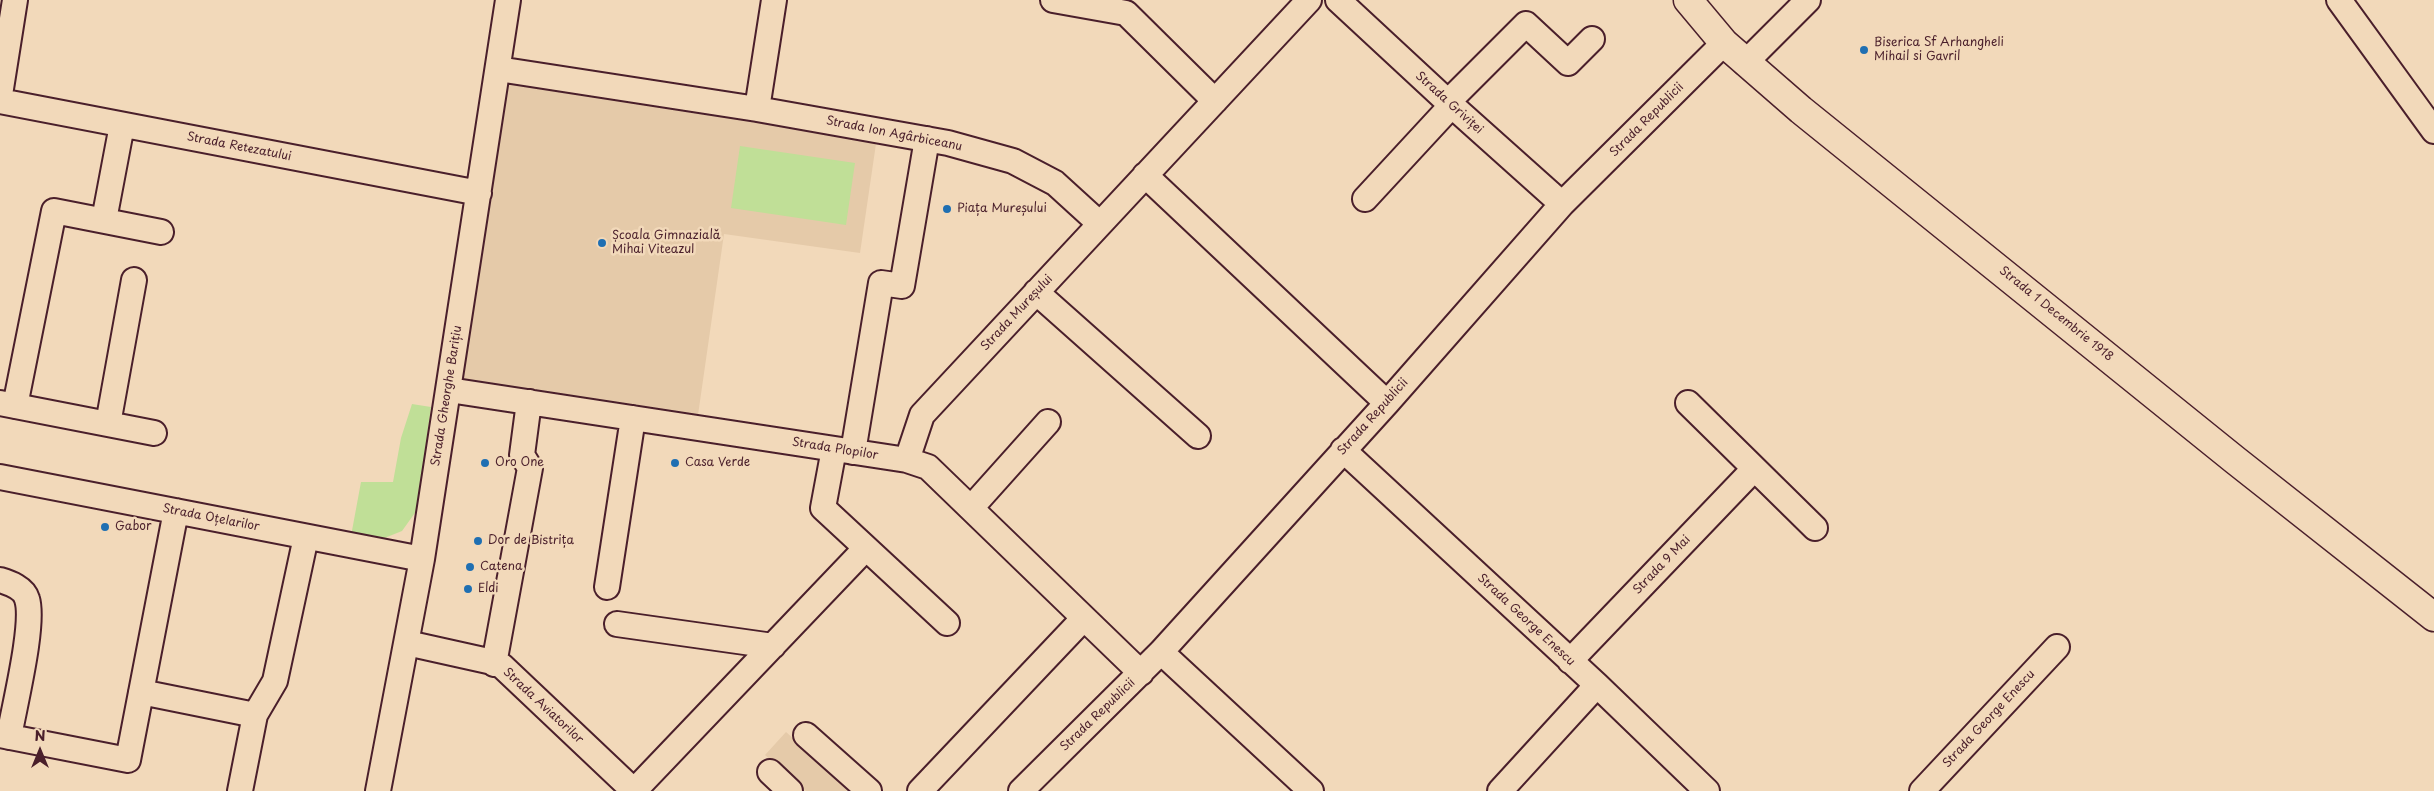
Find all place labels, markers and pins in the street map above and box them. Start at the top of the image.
place label: Biserica Sf Arhangheli Mihail si Gavril [1874,36,2004,64]
marker: Biserica Sf Arhangheli Mihail si Gavril [1858,44,1870,56]
place label: Piața Mureșului [957,202,1047,216]
marker: Piața Mureșului [941,203,953,215]
place label: Școala Gimnazială Mihai Viteazul [612,229,721,257]
marker: Școala Gimnazială Mihai Viteazul [596,237,608,249]
place label: Oro One [495,456,544,470]
place label: Casa Verde [685,456,750,470]
marker: Oro One [479,457,491,469]
marker: Casa Verde [669,457,681,469]
place label: Gabor [115,520,152,534]
marker: Gabor [99,521,111,533]
place label: Dor de Bistrița [488,534,574,548]
marker: Dor de Bistrița [472,535,484,547]
place label: Catena [480,560,522,574]
marker: Catena [464,561,476,573]
place label: Eldi [478,582,499,596]
marker: Eldi [462,583,474,595]

